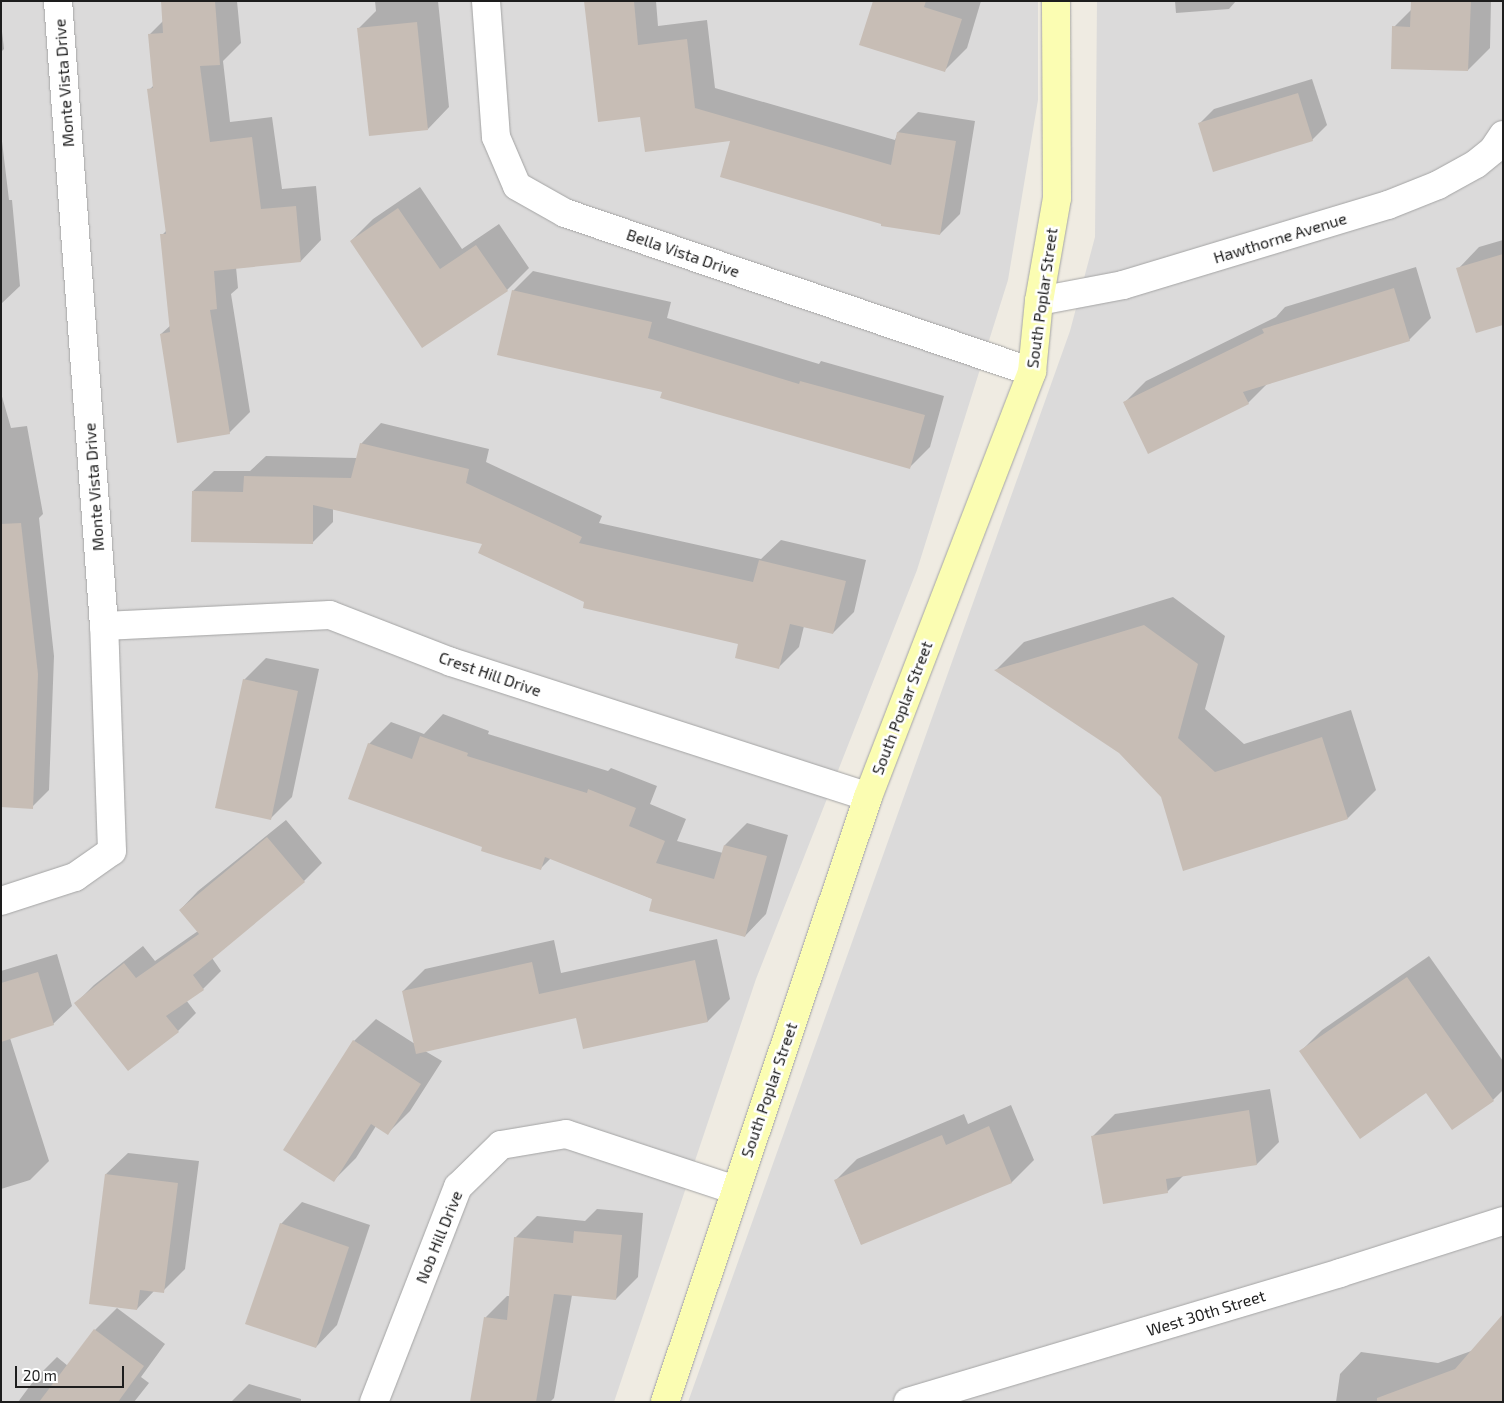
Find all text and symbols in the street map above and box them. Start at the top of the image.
street label: Monte Vista Drive [50,18,78,148]
street label: Hawthorne Avenue [1211,209,1349,267]
street label: Bella Vista Drive [624,225,742,281]
street label: South Poplar Street [1023,226,1061,370]
street label: Monte Vista Drive [80,422,108,552]
street label: South Poplar Street [868,638,936,778]
street label: Crest Hill Drive [436,647,544,701]
street label: South Poplar Street [737,1020,801,1160]
street label: Nob Hill Drive [412,1188,466,1286]
street label: West 30th Street [1144,1286,1268,1340]
scale bar [18,1356,126,1388]
text: 20 m [23,1366,57,1384]

